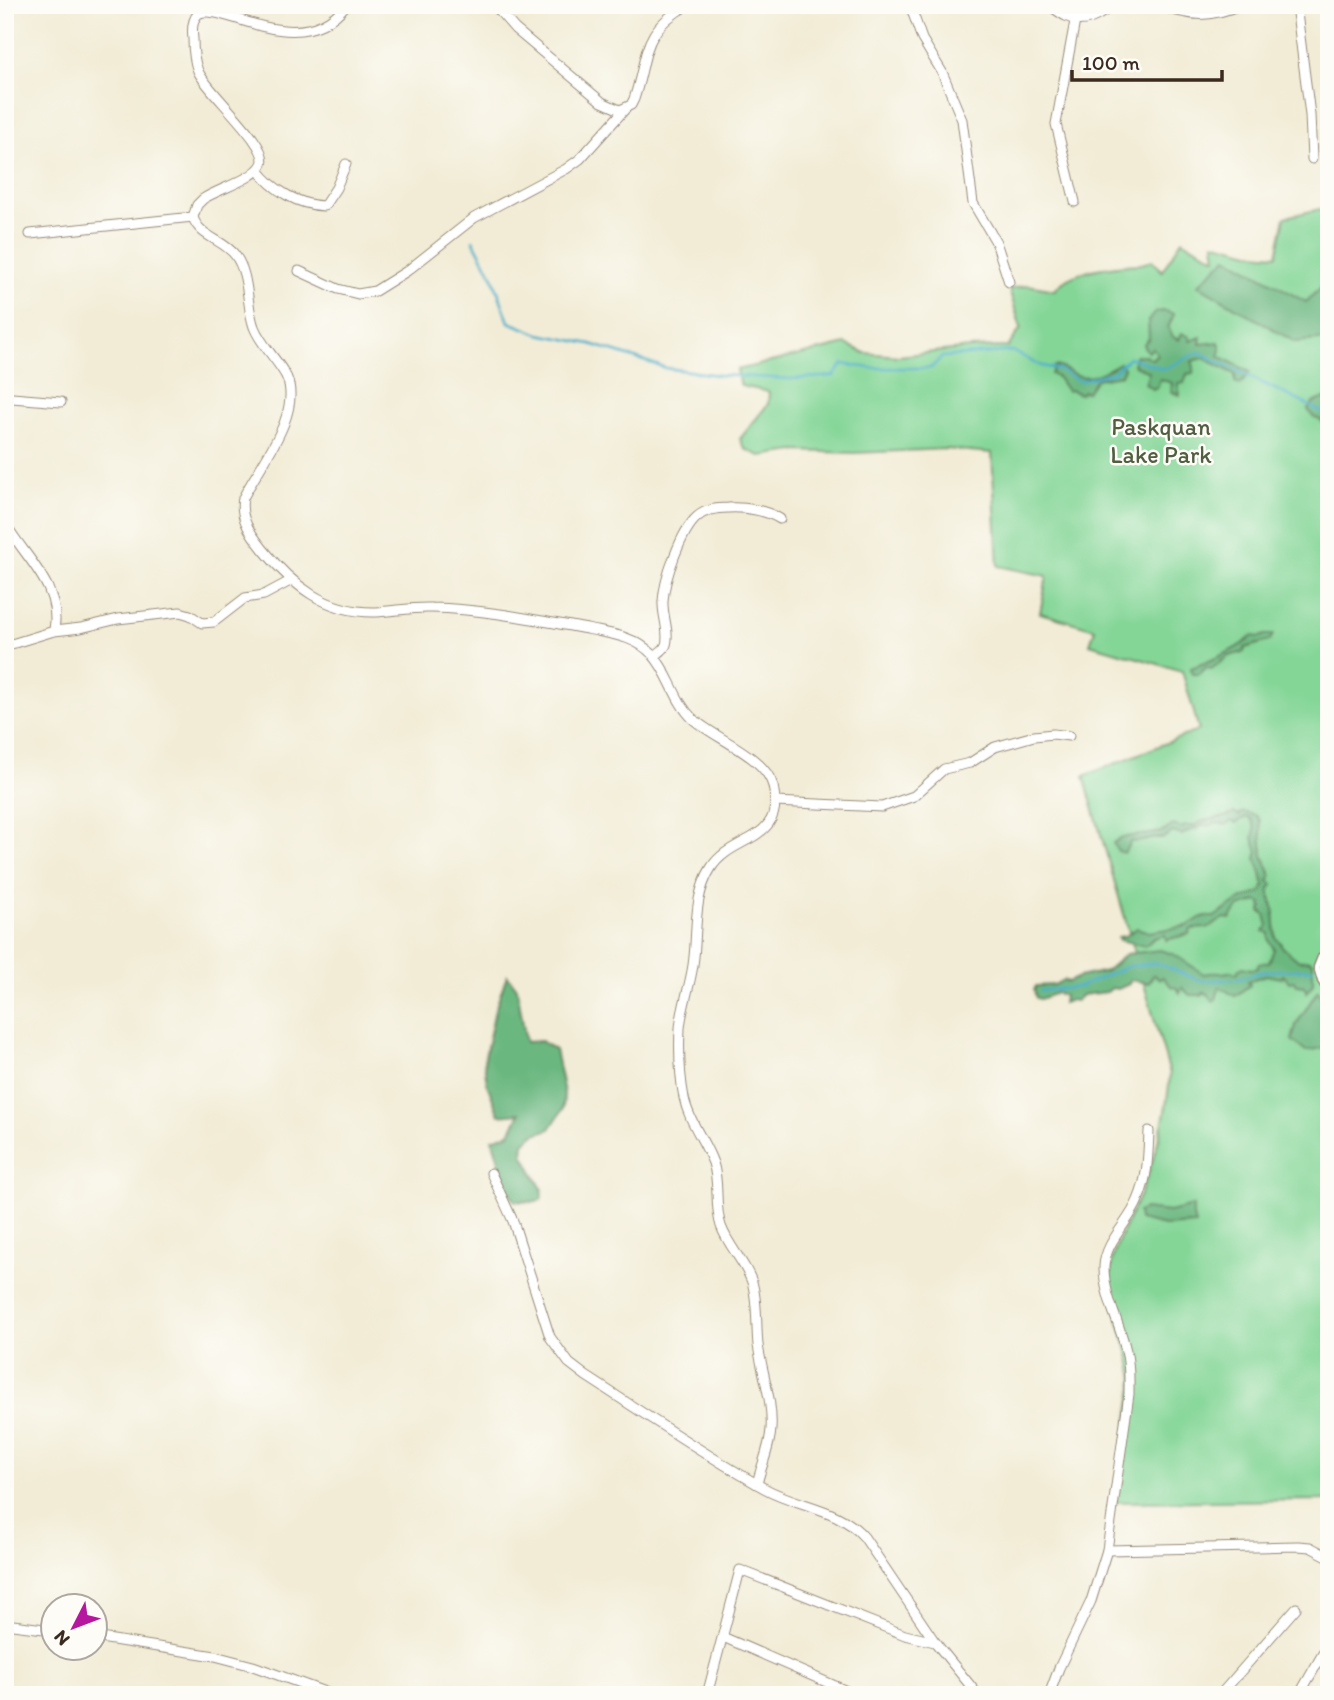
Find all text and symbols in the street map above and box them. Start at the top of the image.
scale bar [1072,38,1222,82]
text: 100 m [1082,50,1140,75]
park label: Paskquan Lake Park [1110,412,1212,469]
north arrow [38,1592,108,1662]
text: N [49,1626,75,1651]

